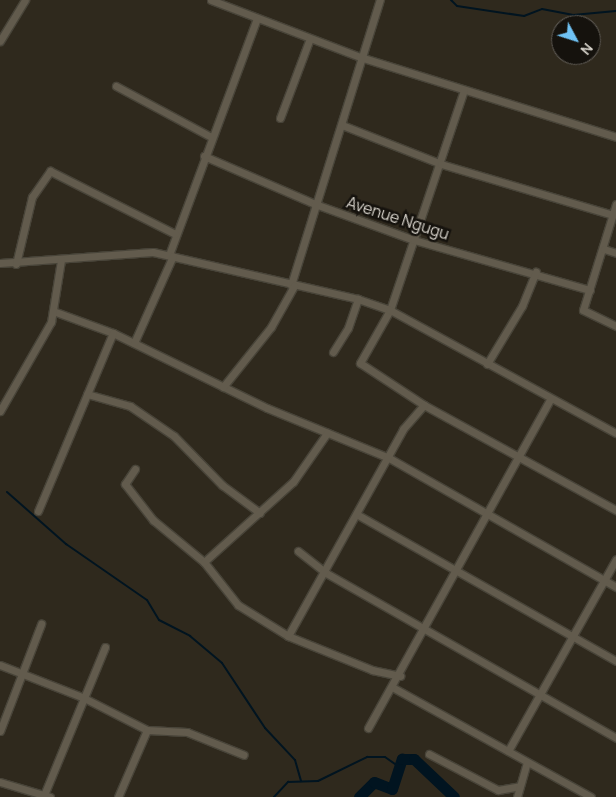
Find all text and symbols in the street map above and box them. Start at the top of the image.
north arrow [551,15,601,65]
text: N [577,39,598,59]
street label: Avenue Ngugu [344,192,452,244]

